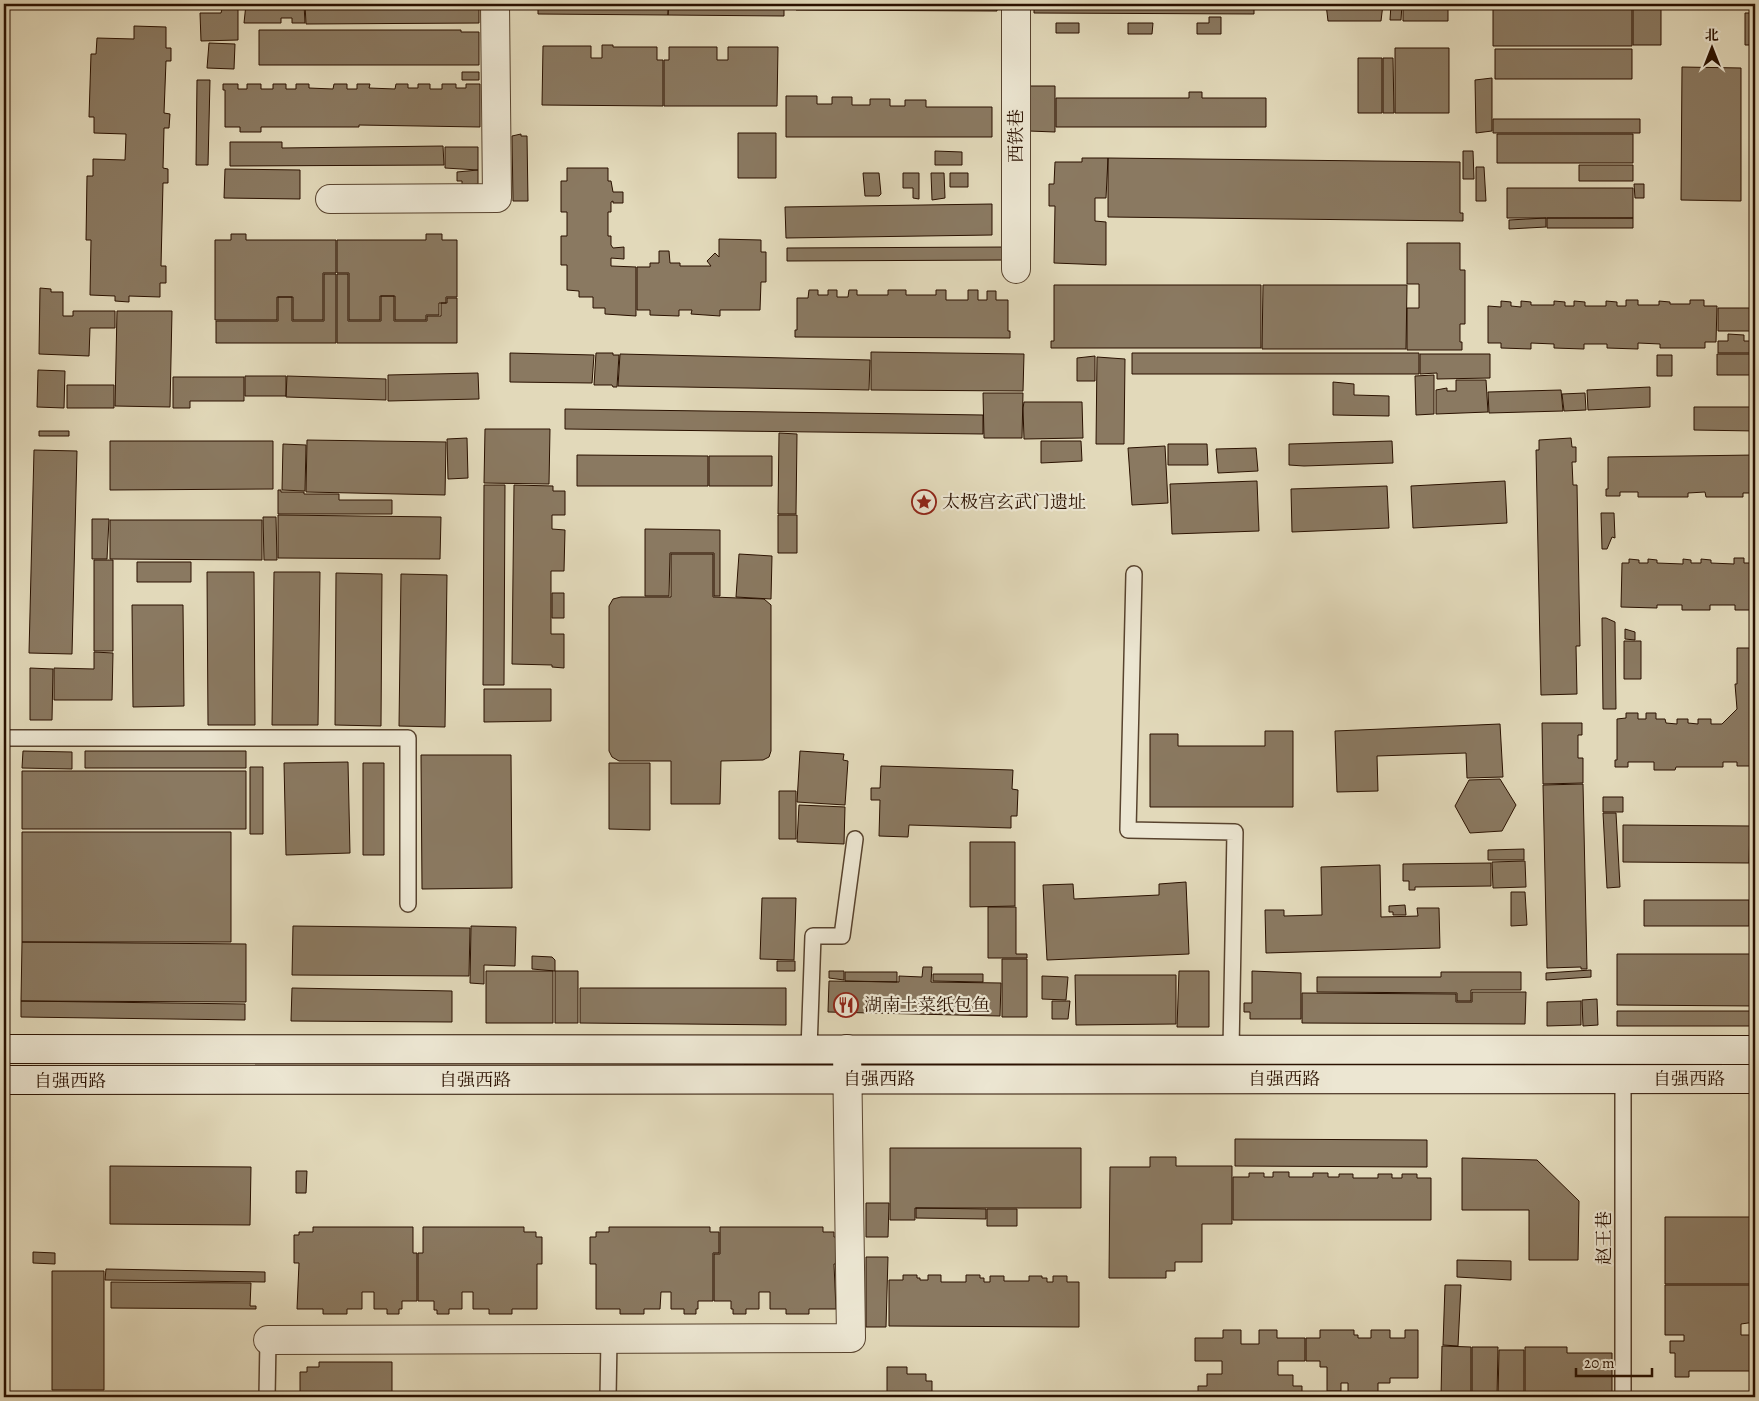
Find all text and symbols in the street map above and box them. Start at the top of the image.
north arrow [1686,22,1736,72]
text: 北 [1705,26,1719,45]
street label: 西铁巷 [1004,109,1028,163]
place icon: 太极宫玄武门遗址 [911,489,937,515]
place label: 太极宫玄武门遗址 [942,490,1086,514]
restaurant icon: 湖南土菜纸包鱼 [833,992,859,1018]
place label: 湖南土菜纸包鱼 [864,993,990,1017]
street label: 自强西路 [843,1067,915,1091]
street label: 自强西路 [1248,1067,1320,1091]
street label: 自强西路 [1653,1067,1725,1091]
street label: 自强西路 [439,1068,511,1092]
street label: 自强西路 [34,1069,106,1093]
street label: 赵王巷 [1592,1211,1616,1265]
scale bar [1576,1346,1653,1378]
text: 20 m [1584,1353,1615,1373]

